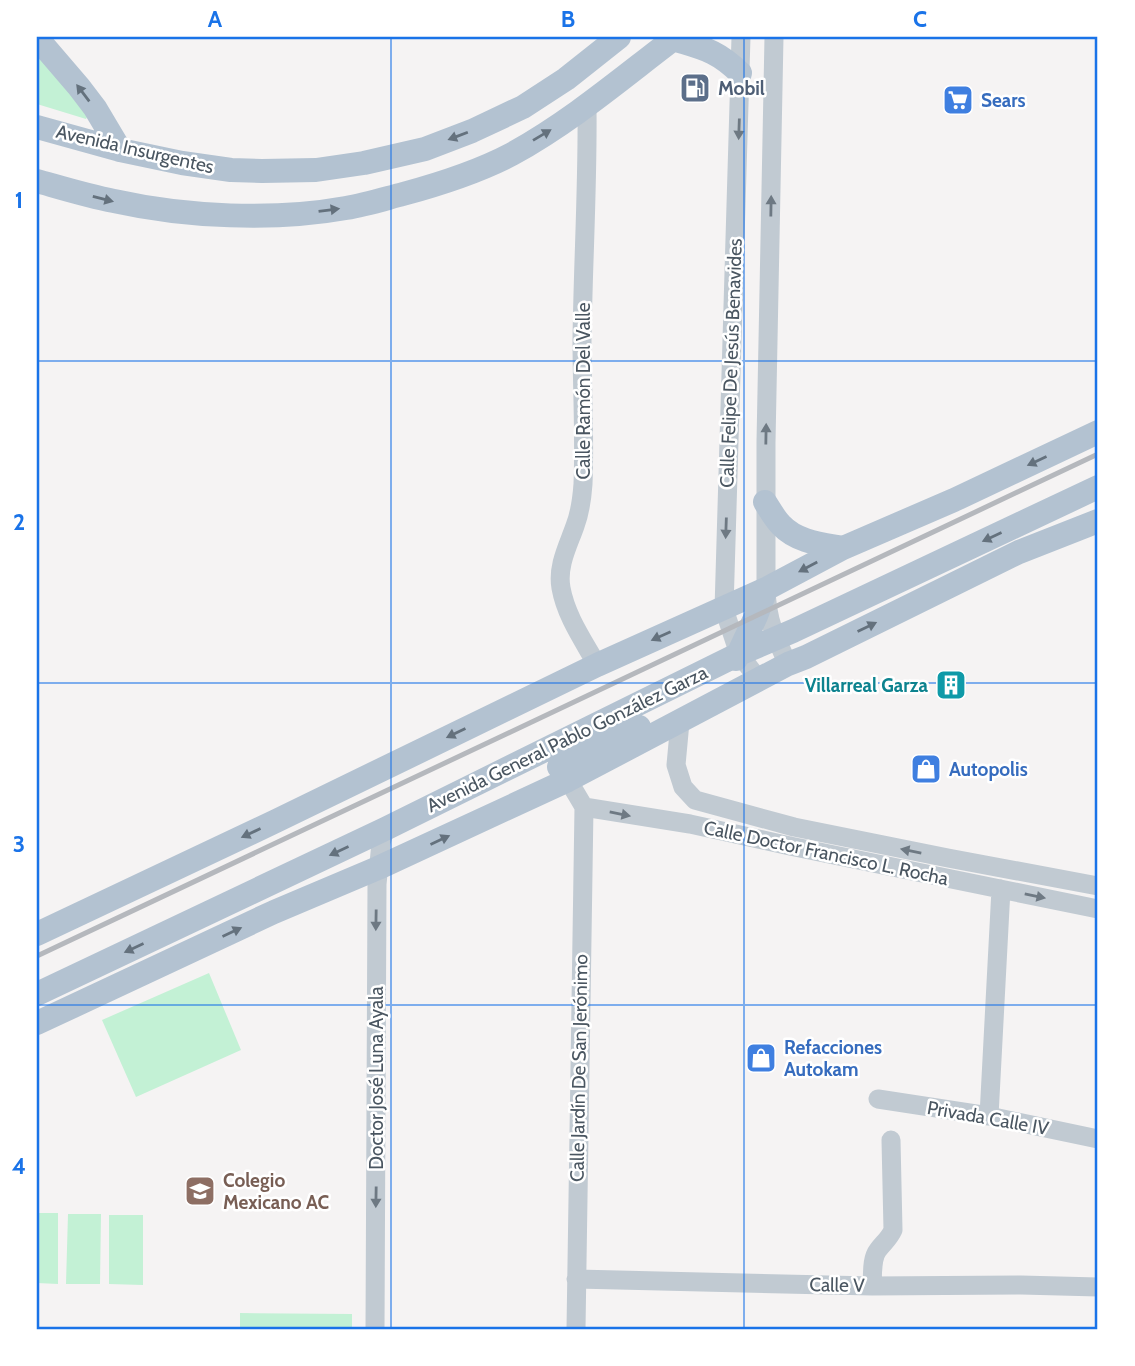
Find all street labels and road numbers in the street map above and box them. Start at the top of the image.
street label: Avenida Insurgentes [54,120,216,178]
street label: Calle Felipe De Jesús Benavides [715,238,747,488]
street label: Calle Ramón Del Valle [572,302,595,479]
street label: Avenida General Pablo González Garza [423,661,711,817]
street label: Calle Doctor Francisco L. Rocha [702,816,950,890]
street label: Calle Jardín De San Jerónimo [566,954,592,1182]
street label: Doctor José Luna Ayala [365,986,388,1170]
street label: Privada Calle IV [925,1096,1051,1140]
street label: Calle V [809,1273,865,1297]

